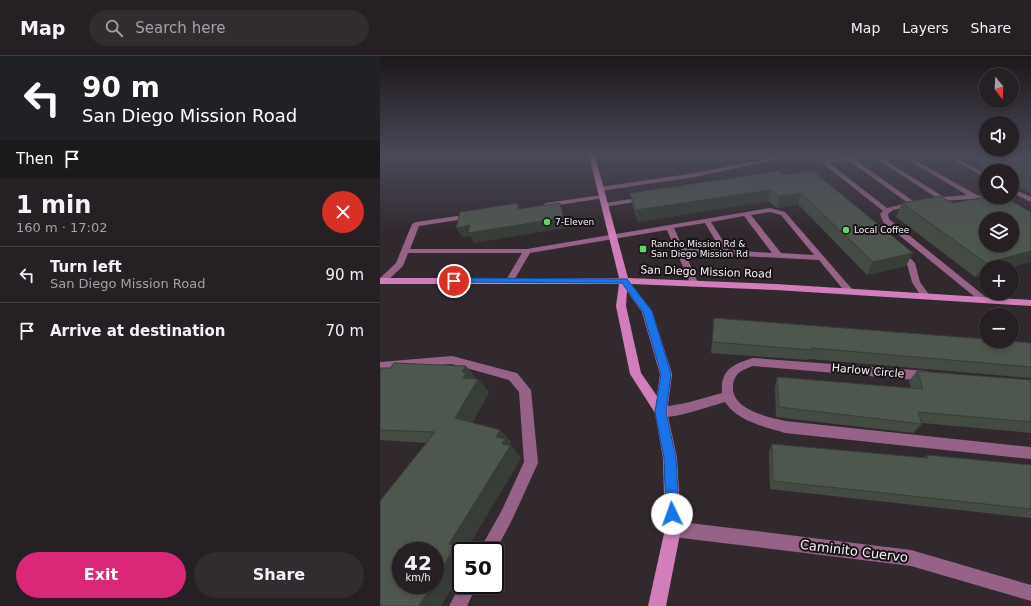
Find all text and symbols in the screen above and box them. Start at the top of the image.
search box [89,10,369,46]
text: Map [20,17,65,39]
icon: search [103,17,125,39]
text: Search here [135,19,225,37]
text: Map [851,20,880,36]
text: Layers [902,20,949,36]
text: Share [971,20,1011,36]
north arrow [979,68,1019,108]
map controls [979,68,1019,348]
text: 90 m [82,71,160,104]
icon: left [16,72,68,124]
text: San Diego Mission Road [82,105,297,126]
button: sound [979,116,1019,156]
icon: arrive [61,148,83,170]
text: Then [16,150,53,168]
button: search [979,164,1019,204]
text: 1 min [16,191,91,219]
button: close [322,191,364,233]
button: layers [979,212,1019,252]
marker: 7-Eleven [542,217,552,227]
place label: 7-Eleven [555,217,594,227]
text: 160 m · 17:02 [16,220,107,235]
marker: Local Coffee [841,225,851,235]
place label: Local Coffee [854,225,910,235]
place label: Rancho Mission Rd & San Diego Mission Rd [651,239,748,259]
marker: Rancho Mission Rd & San Diego Mission Rd [638,244,648,254]
text: Turn left [50,258,122,276]
button: + [979,260,1019,300]
street label: San Diego Mission Road [640,263,772,281]
icon: left [16,264,38,286]
pin [437,264,471,298]
text: 90 m [326,266,364,284]
icon: arrive [443,270,465,292]
text: San Diego Mission Road [50,276,205,291]
button: − [979,308,1019,348]
icon: arrive [16,320,38,342]
text: Arrive at destination [50,322,225,340]
text: 70 m [326,322,364,340]
street label: Harlow Circle [831,361,905,381]
position arrow [651,493,693,535]
street label: Caminito Cuervo [799,537,909,565]
speed limit sign: 50 [452,542,504,594]
text: 42 [404,551,432,575]
button: Exit [16,552,186,598]
button: Share [194,552,364,598]
text: km/h [405,572,431,583]

